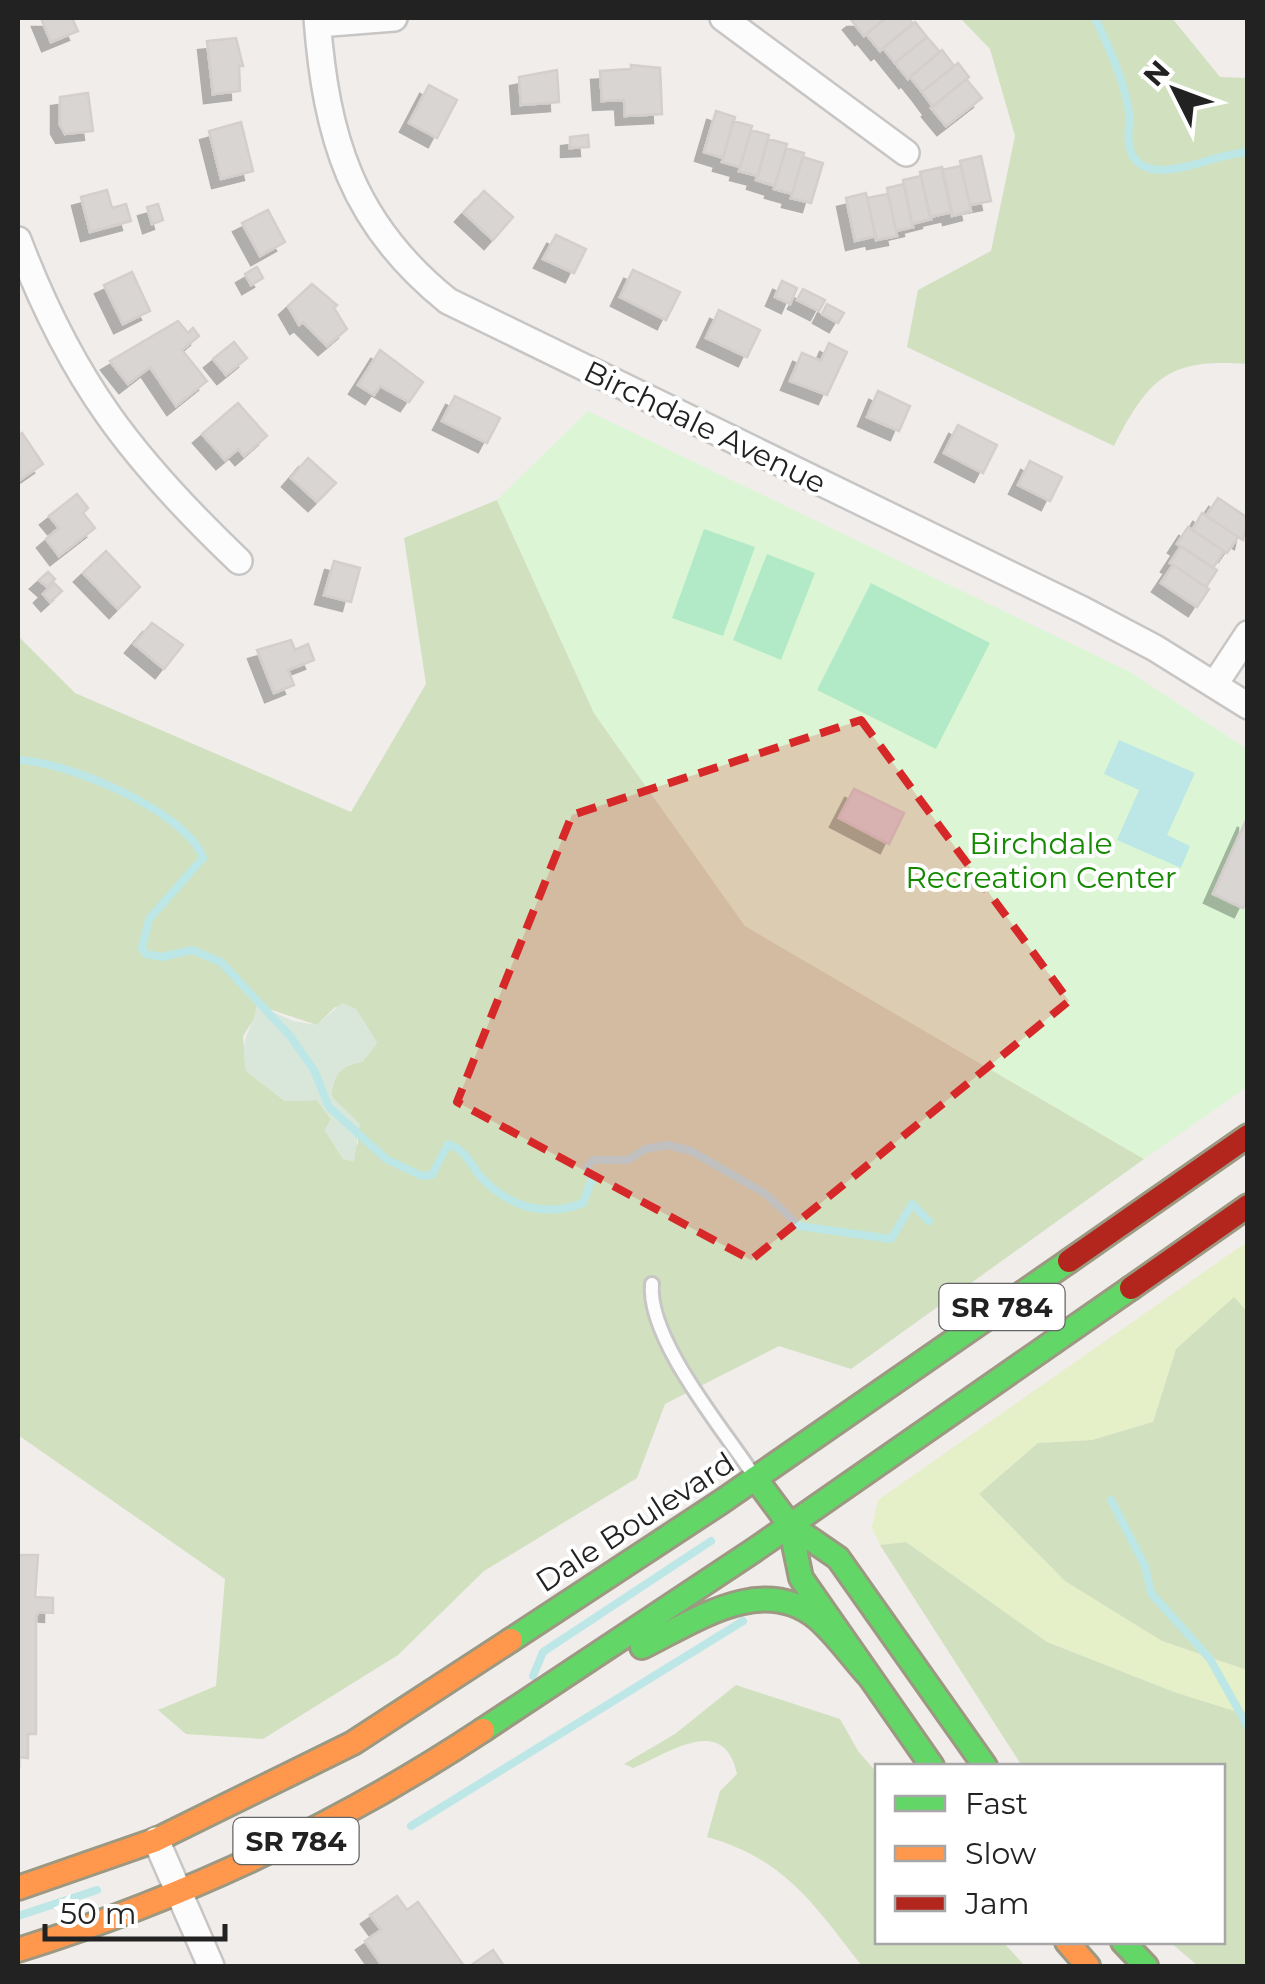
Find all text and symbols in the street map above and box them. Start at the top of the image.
north arrow [1125,40,1225,140]
text: N [1136,53,1177,93]
street label: Birchdale Avenue [578,352,832,502]
park label: Birchdale Recreation Center [905,825,1177,896]
road number: SR 784 [940,1284,1064,1330]
street label: Dale Boulevard [529,1444,741,1600]
legend [875,1764,1225,1944]
text: Fast [965,1785,1028,1822]
road number: SR 784 [234,1818,358,1864]
text: Slow [965,1835,1037,1872]
scale bar [45,1879,225,1941]
text: Jam [964,1885,1030,1922]
text: 50 m [60,1895,137,1932]

